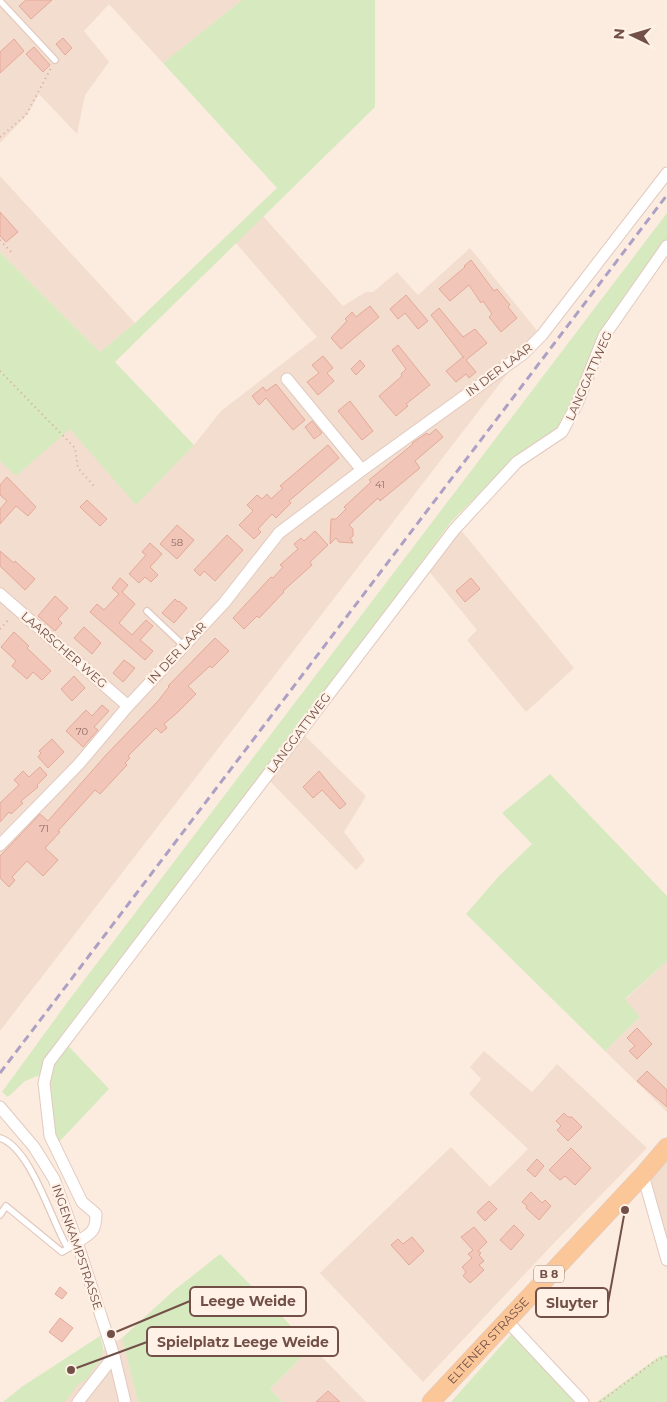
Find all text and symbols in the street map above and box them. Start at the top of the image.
north arrow [607,10,657,60]
text: N [610,27,629,40]
street label: LANGGATTWEG [562,329,615,423]
street label: IN DER LAAR [463,340,535,399]
house number: 41 [375,478,385,491]
house number: 58 [171,536,183,549]
street label: LAARSCHER WEG [18,608,110,691]
street label: IN DER LAAR [144,618,209,687]
street label: LANGGATTWEG [264,690,334,776]
house number: 70 [76,725,89,738]
house number: 71 [39,822,49,835]
street label: INGENKAMPSTRASSE [49,1182,106,1311]
road number: B 8 [534,1266,564,1282]
callout: Leege Weide [190,1287,306,1316]
callout: Sluyter [536,1288,608,1317]
text: Leege Weide [200,1292,296,1310]
street label: ELTENER STRASSE [444,1294,532,1387]
text: Sluyter [546,1294,598,1312]
callout: Spielplatz Leege Weide [147,1327,338,1356]
text: Spielplatz Leege Weide [157,1333,329,1351]

